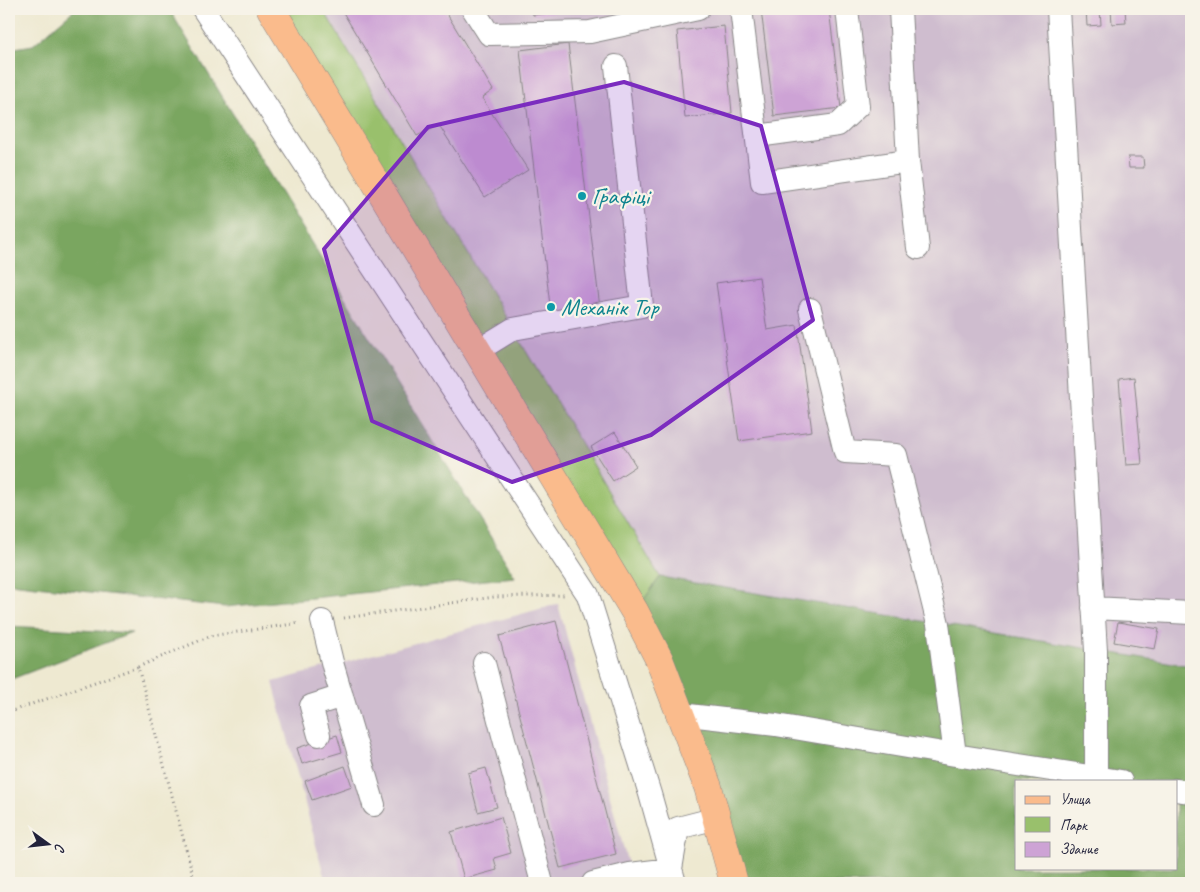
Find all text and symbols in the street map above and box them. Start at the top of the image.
place label: Графіці [592,181,652,211]
marker: Графіці [576,190,588,202]
place label: Механік Тор [561,292,661,322]
marker: Механік Тор [545,301,557,313]
legend [1015,780,1178,870]
text: Улица [1060,790,1091,809]
text: Парк [1060,816,1088,835]
north arrow [22,820,72,870]
text: Здание [1060,840,1099,859]
text: С [50,842,69,855]

